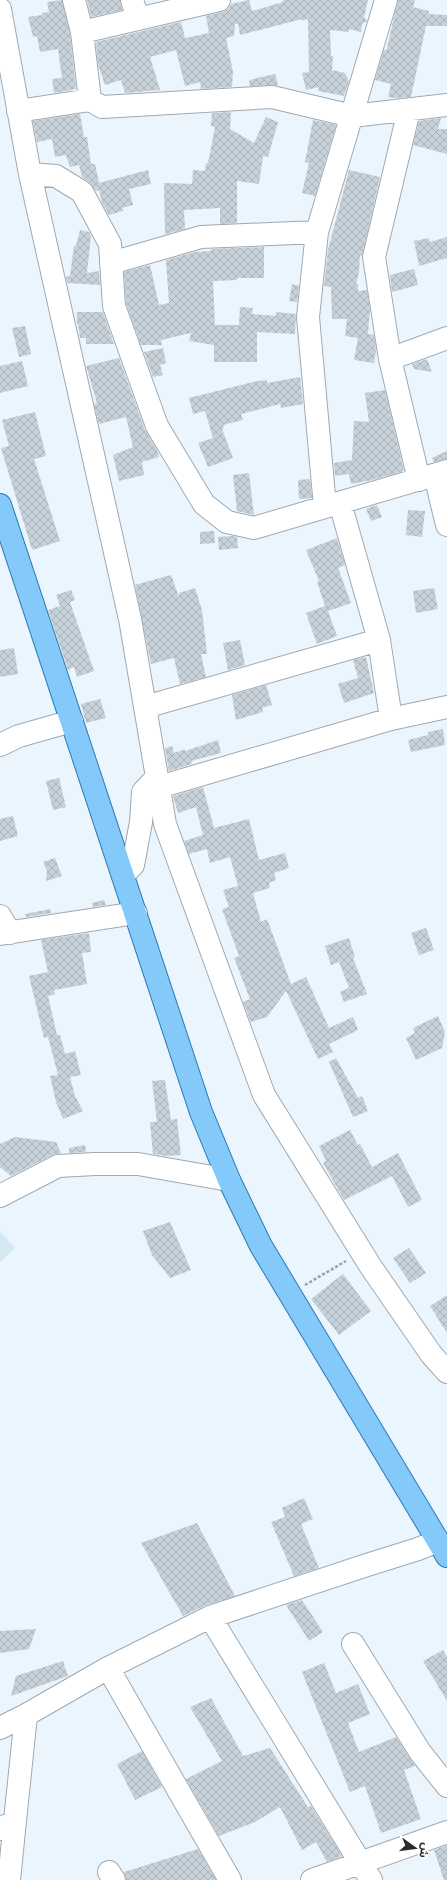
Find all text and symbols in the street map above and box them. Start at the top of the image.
north arrow [395,1828,435,1868]
text: ش [416,1841,433,1859]

